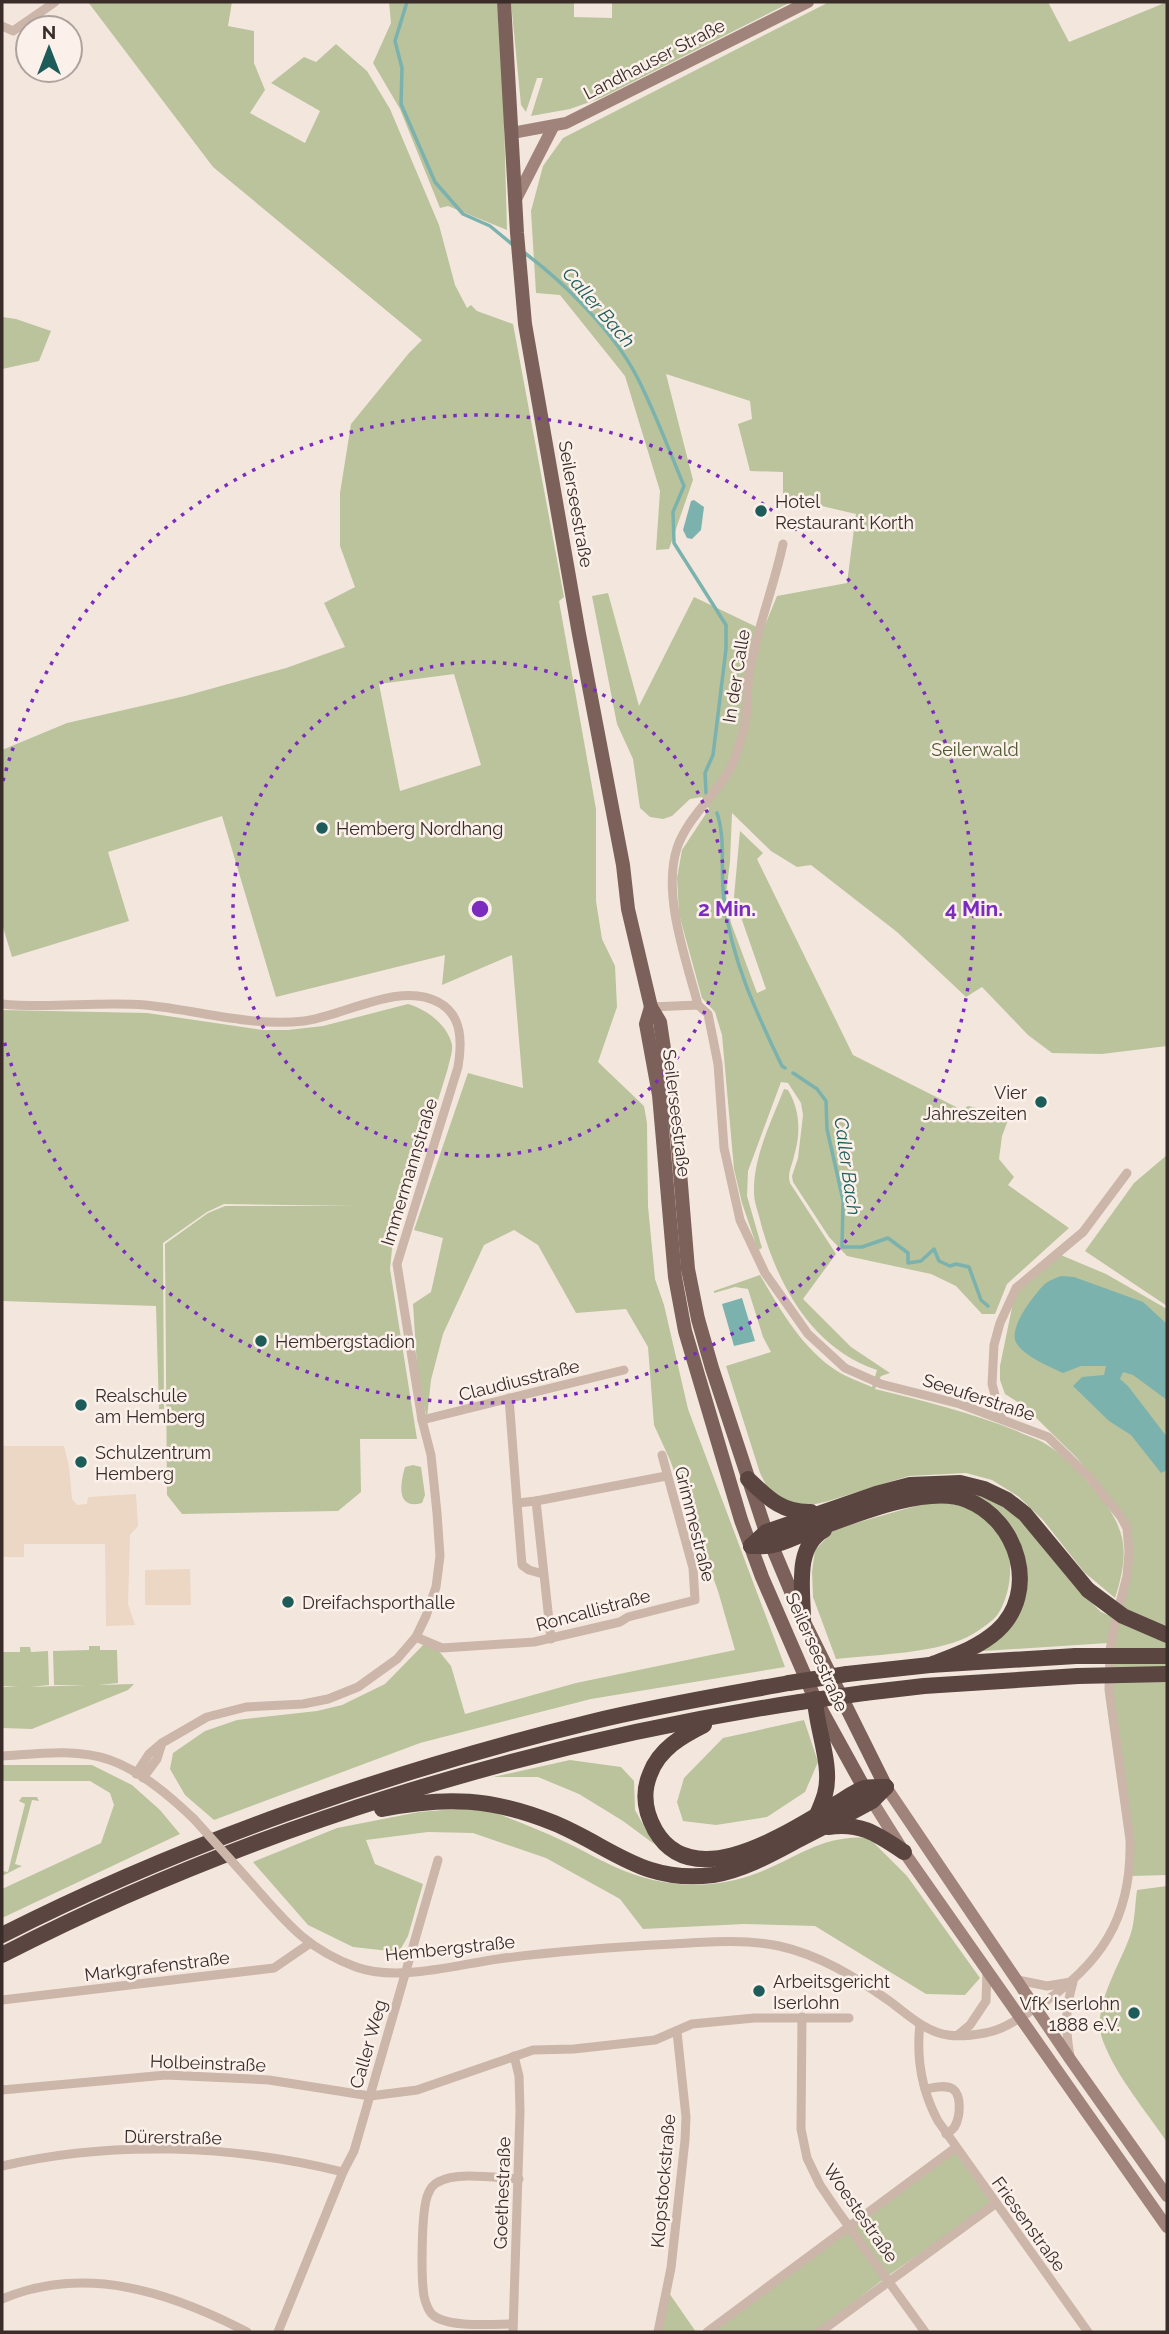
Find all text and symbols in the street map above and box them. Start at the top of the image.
north arrow [14,14,84,84]
street label: Landhauser Straße [580,14,729,104]
text: N [42,21,56,43]
water label: Caller Bach [558,262,640,352]
street label: Seilerseestraße [555,439,598,569]
place label: Hotel Restaurant Korth [775,491,914,533]
marker: Hotel Restaurant Korth [753,503,769,519]
street label: In der Calle [718,627,754,724]
park label: Seilerwald [931,739,1019,760]
place label: Hemberg Nordhang [336,818,503,839]
marker: Hemberg Nordhang [314,820,330,836]
text: 2 Min. [698,896,756,921]
text: 4 Min. [945,896,1003,921]
centre of rings [468,897,492,921]
street label: Seilerseestraße [659,1048,695,1178]
place label: Vier Jahreszeiten [923,1082,1028,1124]
marker: Vier Jahreszeiten [1033,1094,1049,1110]
street label: Immermannstraße [377,1095,442,1248]
water label: Caller Bach [830,1115,866,1217]
place label: Hembergstadion [275,1331,415,1352]
marker: Hembergstadion [253,1333,269,1349]
street label: Claudiusstraße [457,1355,582,1405]
street label: Seeuferstraße [920,1369,1038,1425]
place label: Realschule am Hemberg [95,1385,205,1427]
marker: Realschule am Hemberg [73,1397,89,1413]
place label: Schulzentrum Hemberg [95,1442,211,1484]
marker: Schulzentrum Hemberg [73,1454,89,1470]
street label: Grimmestraße [671,1464,720,1584]
street label: Roncallistraße [534,1585,653,1635]
street label: Seilerseestraße [781,1589,853,1715]
place label: Dreifachsporthalle [302,1592,455,1613]
marker: Dreifachsporthalle [280,1594,296,1610]
street label: Hembergstraße [384,1931,516,1965]
street label: Markgrafenstraße [83,1947,231,1985]
place label: Arbeitsgericht Iserlohn [773,1971,890,2013]
marker: Arbeitsgericht Iserlohn [751,1983,767,1999]
place label: VfK Iserlohn 1888 e.V. [1020,1993,1120,2035]
street label: Caller Weg [345,1997,391,2091]
marker: VfK Iserlohn 1888 e.V. [1126,2005,1142,2021]
street label: Holbeinstraße [150,2050,267,2076]
street label: Klopstockstraße [647,2113,679,2249]
street label: Dürerstraße [124,2126,222,2148]
street label: Goethestraße [490,2136,514,2250]
street label: Woestestraße [819,2160,903,2267]
street label: Friesenstraße [988,2173,1071,2276]

